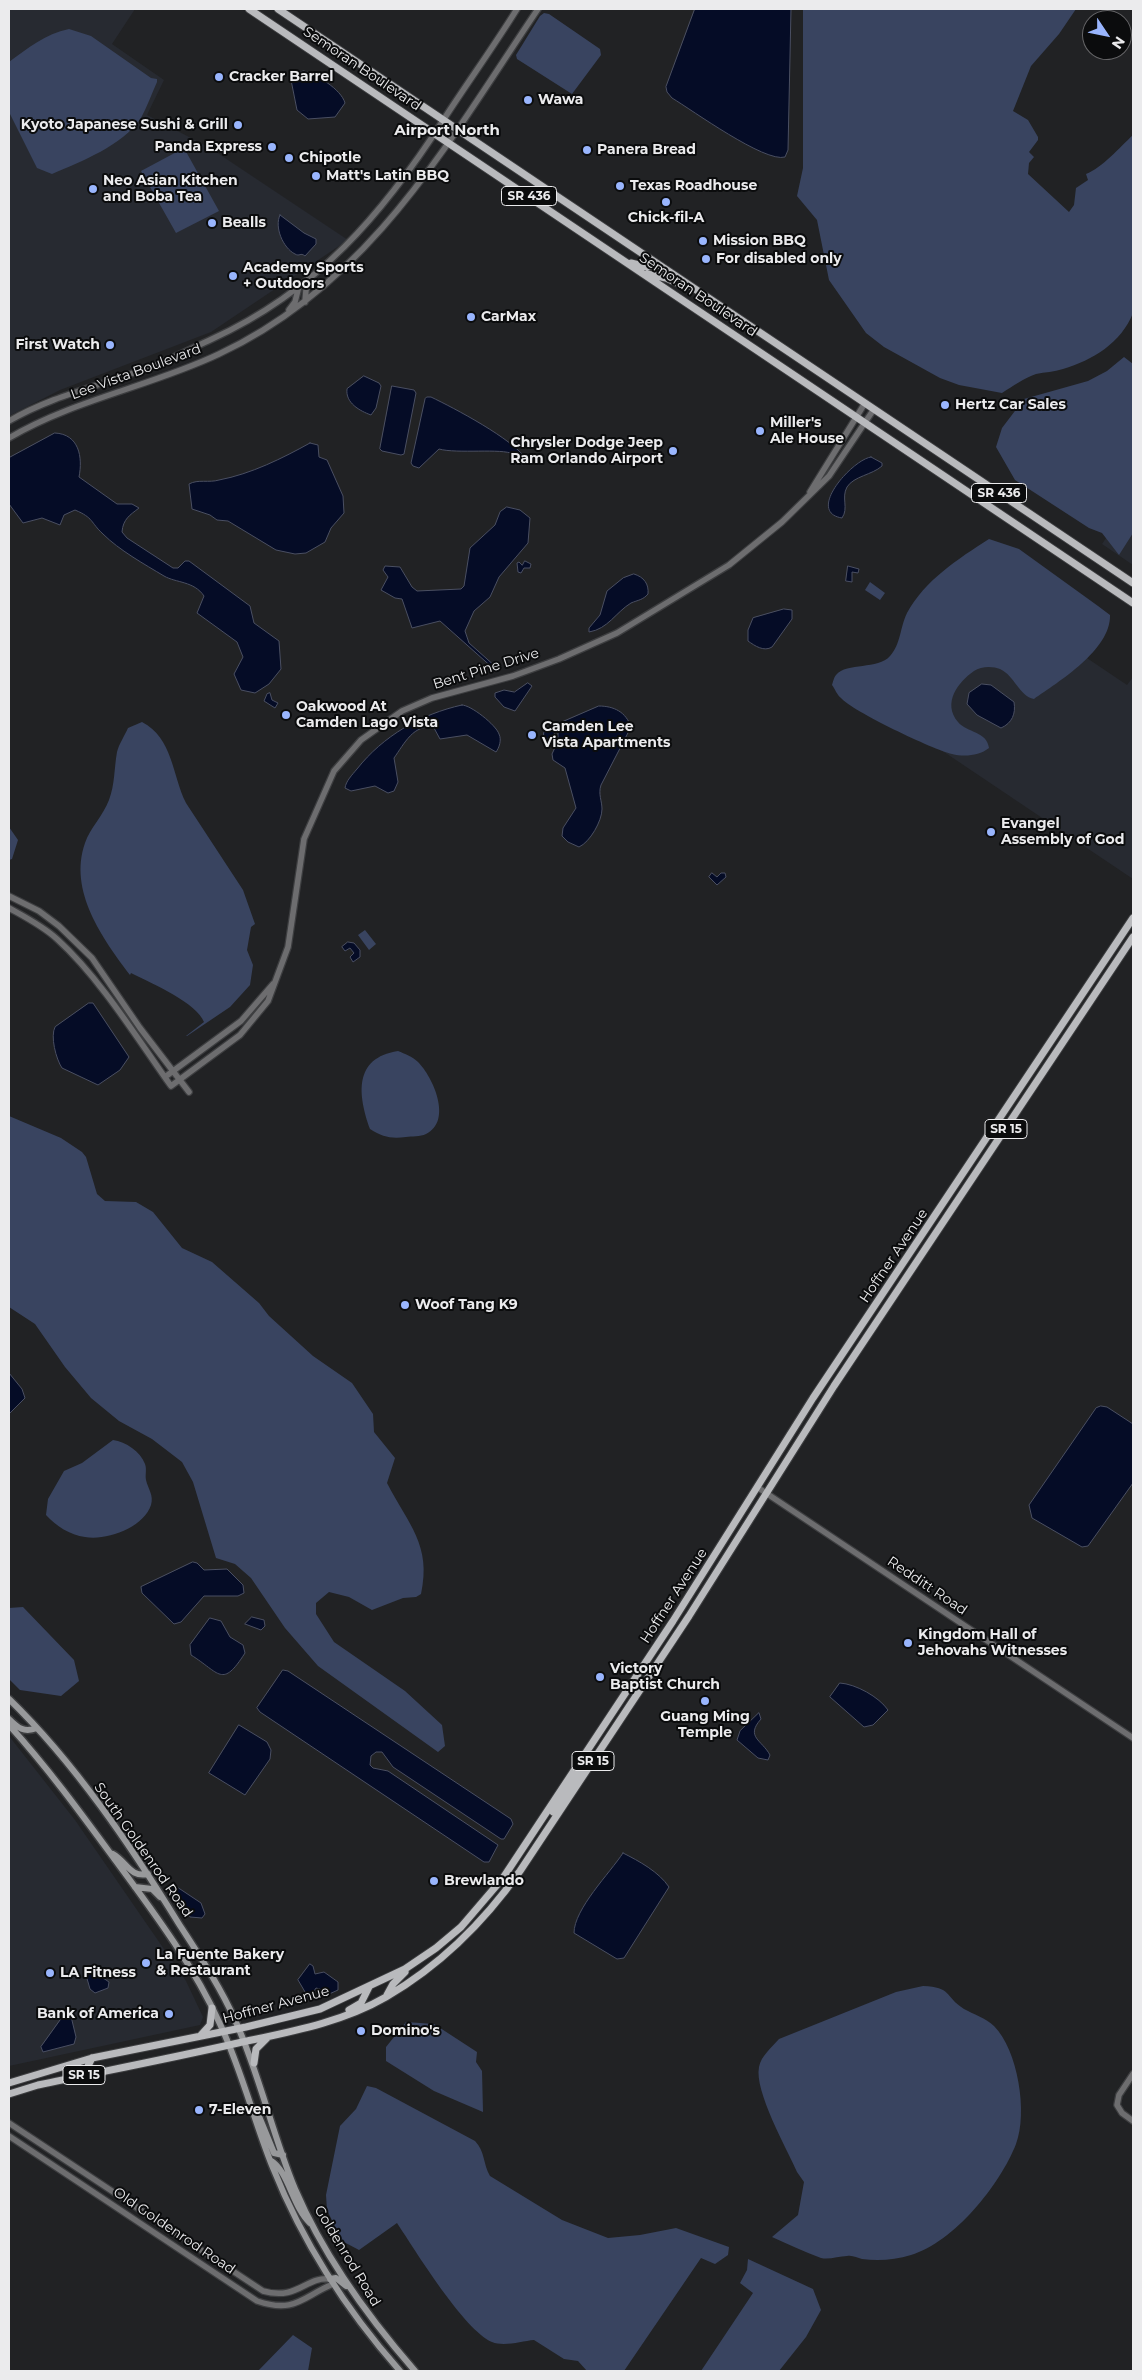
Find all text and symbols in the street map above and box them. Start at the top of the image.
north arrow [1082,10,1132,60]
street label: Semoran Boulevard [300,23,424,115]
text: N [1108,33,1129,53]
place label: Cracker Barrel [229,69,334,85]
marker: Cracker Barrel [213,71,225,83]
place label: Wawa [538,92,583,108]
marker: Wawa [522,94,534,106]
place label: Kyoto Japanese Sushi & Grill [21,117,228,133]
marker: Kyoto Japanese Sushi & Grill [232,119,244,131]
district label: Airport North [394,122,500,140]
place label: Panda Express [154,139,262,155]
marker: Panda Express [266,141,278,153]
place label: Panera Bread [597,142,696,158]
marker: Panera Bread [581,144,593,156]
place label: Chipotle [299,150,361,166]
marker: Chipotle [283,152,295,164]
place label: Matt's Latin BBQ [326,168,449,184]
marker: Matt's Latin BBQ [310,170,322,182]
place label: Neo Asian Kitchen and Boba Tea [103,173,238,206]
place label: Texas Roadhouse [630,178,757,194]
marker: Texas Roadhouse [614,180,626,192]
marker: Neo Asian Kitchen and Boba Tea [87,183,99,195]
road number: SR 436 [502,187,556,206]
marker: Chick-fil-A [660,196,672,208]
place label: Chick-fil-A [628,210,704,226]
place label: Bealls [222,215,266,231]
marker: Bealls [206,217,218,229]
place label: Mission BBQ [713,233,806,249]
marker: Mission BBQ [697,235,709,247]
street label: Semoran Boulevard [636,249,760,341]
place label: For disabled only [716,251,842,267]
marker: For disabled only [700,253,712,265]
place label: Academy Sports + Outdoors [243,260,364,292]
marker: Academy Sports + Outdoors [227,270,239,282]
place label: CarMax [481,309,536,325]
marker: CarMax [465,311,477,323]
place label: First Watch [15,337,100,353]
marker: First Watch [104,339,116,351]
street label: Lee Vista Boulevard [69,341,203,403]
place label: Hertz Car Sales [955,397,1066,413]
marker: Hertz Car Sales [939,399,951,411]
place label: Miller's Ale House [770,415,844,448]
marker: Miller's Ale House [754,425,766,437]
place label: Chrysler Dodge Jeep Ram Orlando Airport [510,435,663,468]
marker: Chrysler Dodge Jeep Ram Orlando Airport [667,445,679,457]
road number: SR 436 [972,483,1026,502]
street label: Bent Pine Drive [431,645,541,693]
place label: Oakwood At Camden Lago Vista [296,699,438,732]
marker: Oakwood At Camden Lago Vista [280,709,292,721]
place label: Camden Lee Vista Apartments [542,719,670,752]
marker: Camden Lee Vista Apartments [526,729,538,741]
place label: Evangel Assembly of God [1001,816,1124,849]
marker: Evangel Assembly of God [985,826,997,838]
road number: SR 15 [985,1120,1027,1138]
street label: Hoffner Avenue [856,1206,932,1306]
place label: Woof Tang K9 [415,1297,518,1313]
marker: Woof Tang K9 [399,1299,411,1311]
street label: Hoffner Avenue [637,1545,711,1647]
street label: Redditt Road [884,1553,970,1619]
place label: Kingdom Hall of Jehovahs Witnesses [918,1627,1067,1660]
marker: Kingdom Hall of Jehovahs Witnesses [902,1637,914,1649]
place label: Victory Baptist Church [610,1661,720,1694]
marker: Victory Baptist Church [594,1671,606,1683]
marker: Guang Ming Temple [699,1695,711,1707]
place label: Guang Ming Temple [660,1709,750,1741]
road number: SR 15 [572,1752,614,1770]
street label: South Goldenrod Road [90,1779,196,1921]
place label: Brewlando [444,1873,524,1889]
marker: Brewlando [428,1875,440,1887]
place label: La Fuente Bakery & Restaurant [156,1947,284,1980]
marker: La Fuente Bakery & Restaurant [140,1957,152,1969]
place label: LA Fitness [60,1965,136,1981]
marker: LA Fitness [44,1967,56,1979]
street label: Hoffner Avenue [221,1983,331,2027]
place label: Bank of America [37,2006,159,2022]
marker: Bank of America [163,2008,175,2020]
place label: Domino's [371,2023,440,2039]
marker: Domino's [355,2025,367,2037]
road number: SR 15 [63,2066,105,2084]
place label: 7-Eleven [209,2102,271,2118]
marker: 7-Eleven [193,2104,205,2116]
street label: Old Goldenrod Road [110,2184,238,2278]
street label: Goldenrod Road [310,2202,384,2310]

